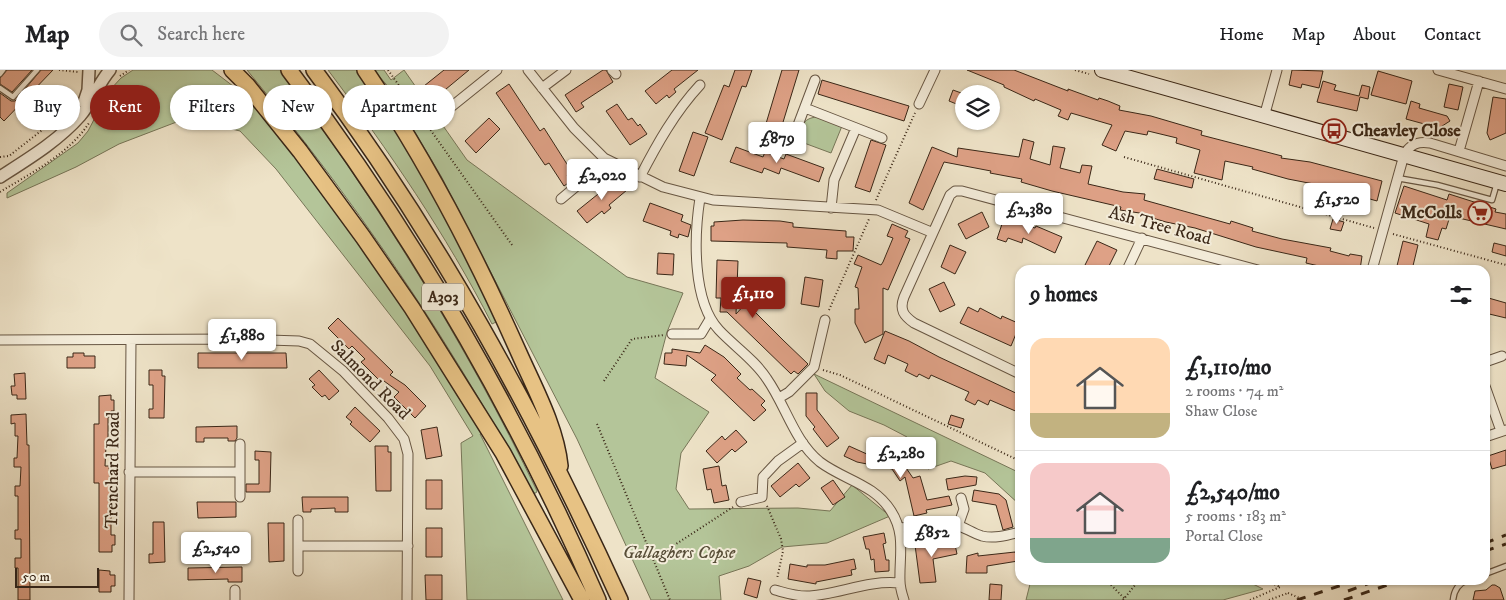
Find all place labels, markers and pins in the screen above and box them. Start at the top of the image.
bus stop icon: Cheavley Close [1321,118,1347,144]
place label: Cheavley Close [1352,120,1461,142]
pin: £879 [747,122,807,164]
pin: £2,020 [561,158,643,201]
pin: £1,520 [1296,182,1378,225]
pin: £2,380 [988,192,1070,235]
supermarket icon: McColls [1467,200,1493,226]
place label: McColls [1401,202,1462,224]
pin: £1,110 [712,276,794,319]
pin: £1,880 [201,318,283,361]
pin: £2,280 [860,436,942,479]
pin: £852 [902,516,962,558]
pin: £2,540 [175,532,257,574]

